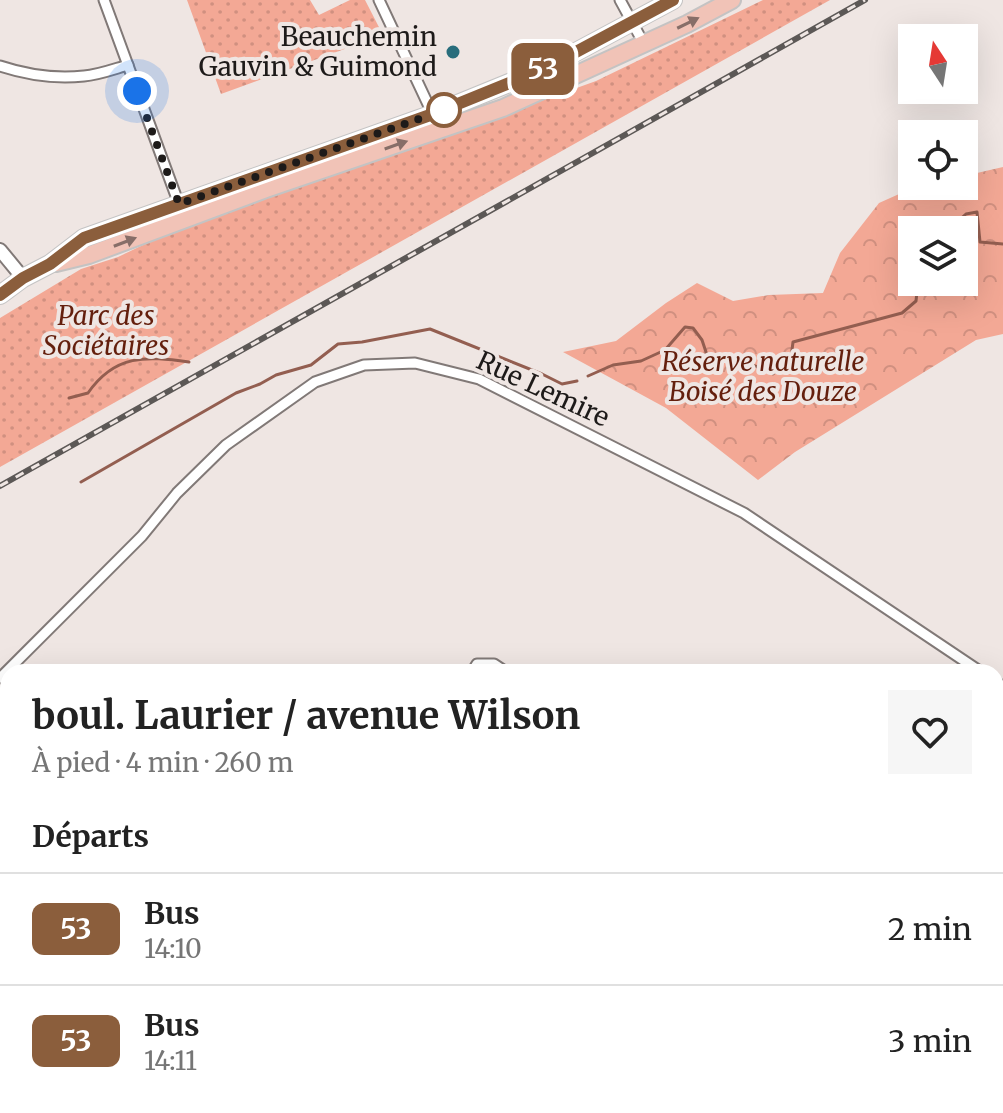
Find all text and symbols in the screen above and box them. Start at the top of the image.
one-way arrow [677,16,700,29]
place label: Beauchemin Gauvin & Guimond [199,20,437,83]
north arrow [898,24,978,104]
map controls [898,24,978,296]
marker: Beauchemin Gauvin & Guimond [444,43,462,61]
line badge: 53 [507,43,579,95]
text: 53 [527,51,559,87]
your location [117,71,157,111]
unlabelled marker [427,93,461,127]
button: locate [898,120,978,200]
one-way arrow [384,138,408,150]
button: layers [898,216,978,296]
one-way arrow [113,235,137,248]
park label: Parc des Sociétaires [43,299,169,362]
street label: Rue Lemire [472,343,615,434]
park label: Réserve naturelle Boisé des Douze [661,345,865,408]
button: heart [888,690,972,774]
text: boul. Laurier / avenue Wilson [32,692,580,739]
text: À pied · 4 min · 260 m [32,746,294,779]
text: Départs [32,817,149,855]
text: Bus [144,894,200,932]
text: 2 min [888,910,972,948]
text: 53 [60,911,92,947]
text: 14:10 [144,932,202,965]
text: Bus [144,1006,200,1044]
text: 3 min [888,1022,972,1060]
text: 53 [60,1023,92,1059]
text: 14:11 [144,1044,197,1077]

